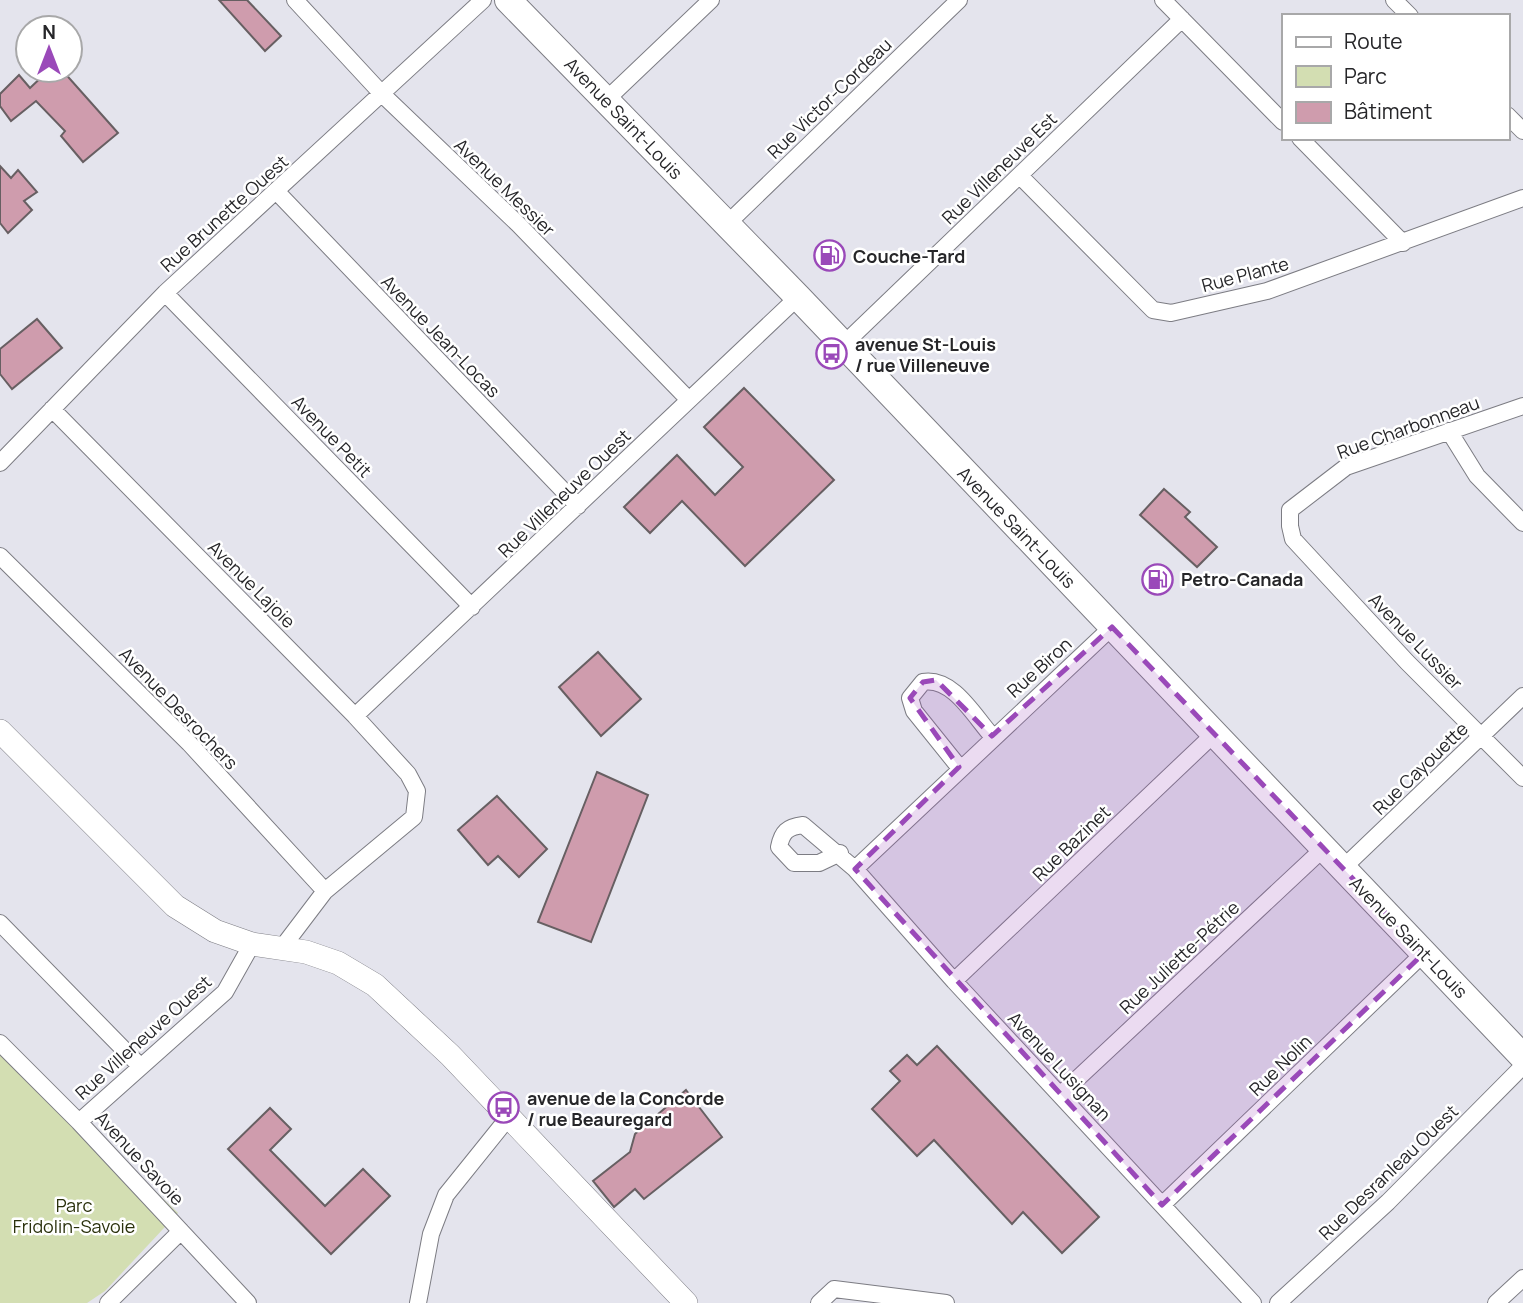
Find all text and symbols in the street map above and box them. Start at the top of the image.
north arrow [14,14,84,84]
legend [1282,14,1509,140]
text: N [42,19,56,45]
text: Route [1344,27,1402,55]
street label: Rue Victor-Cordeau [762,32,896,164]
street label: Avenue Saint-Louis [560,52,688,184]
text: Parc [1344,62,1387,90]
text: Bâtiment [1344,97,1432,125]
street label: Rue Villeneuve Est [936,107,1062,229]
street label: Avenue Messier [450,133,561,241]
street label: Rue Brunette Ouest [155,149,293,277]
fuel station icon: Couche-Tard [813,239,847,273]
place label: Couche-Tard [853,244,965,268]
street label: Rue Plante [1199,251,1291,297]
street label: Avenue Jean-Locas [376,270,506,402]
place label: avenue St-Louis / rue Villeneuve [855,332,996,377]
bus stop icon: avenue St-Louis / rue Villeneuve [815,337,849,371]
street label: Avenue Petit [287,390,377,482]
street label: Rue Charbonneau [1333,390,1483,464]
street label: Rue Villeneuve Ouest [493,424,635,562]
street label: Avenue Saint-Louis [953,461,1081,593]
street label: Avenue Lajoie [203,535,301,633]
fuel station icon: Petro-Canada [1141,562,1175,596]
place label: Petro-Canada [1181,567,1303,591]
street label: Avenue Lussier [1364,588,1468,695]
street label: Rue Biron [1002,632,1076,702]
street label: Avenue Desrochers [114,642,244,774]
street label: Rue Cayouette [1367,717,1473,819]
street label: Rue Bazinet [1027,800,1115,886]
street label: Avenue Saint-Louis [1345,871,1473,1003]
street label: Rue Juliette-Pétrie [1114,895,1244,1019]
street label: Rue Villeneuve Ouest [70,969,216,1105]
street label: Avenue Lusignan [1003,1006,1117,1126]
street label: Rue Nolin [1244,1029,1316,1101]
place label: avenue de la Concorde / rue Beauregard [527,1086,725,1131]
bus stop icon: avenue de la Concorde / rue Beauregard [487,1091,521,1125]
street label: Rue Desranleau Ouest [1313,1099,1463,1245]
street label: Avenue Savoie [90,1106,190,1210]
park label: Parc Fridolin-Savoie [13,1193,135,1238]

